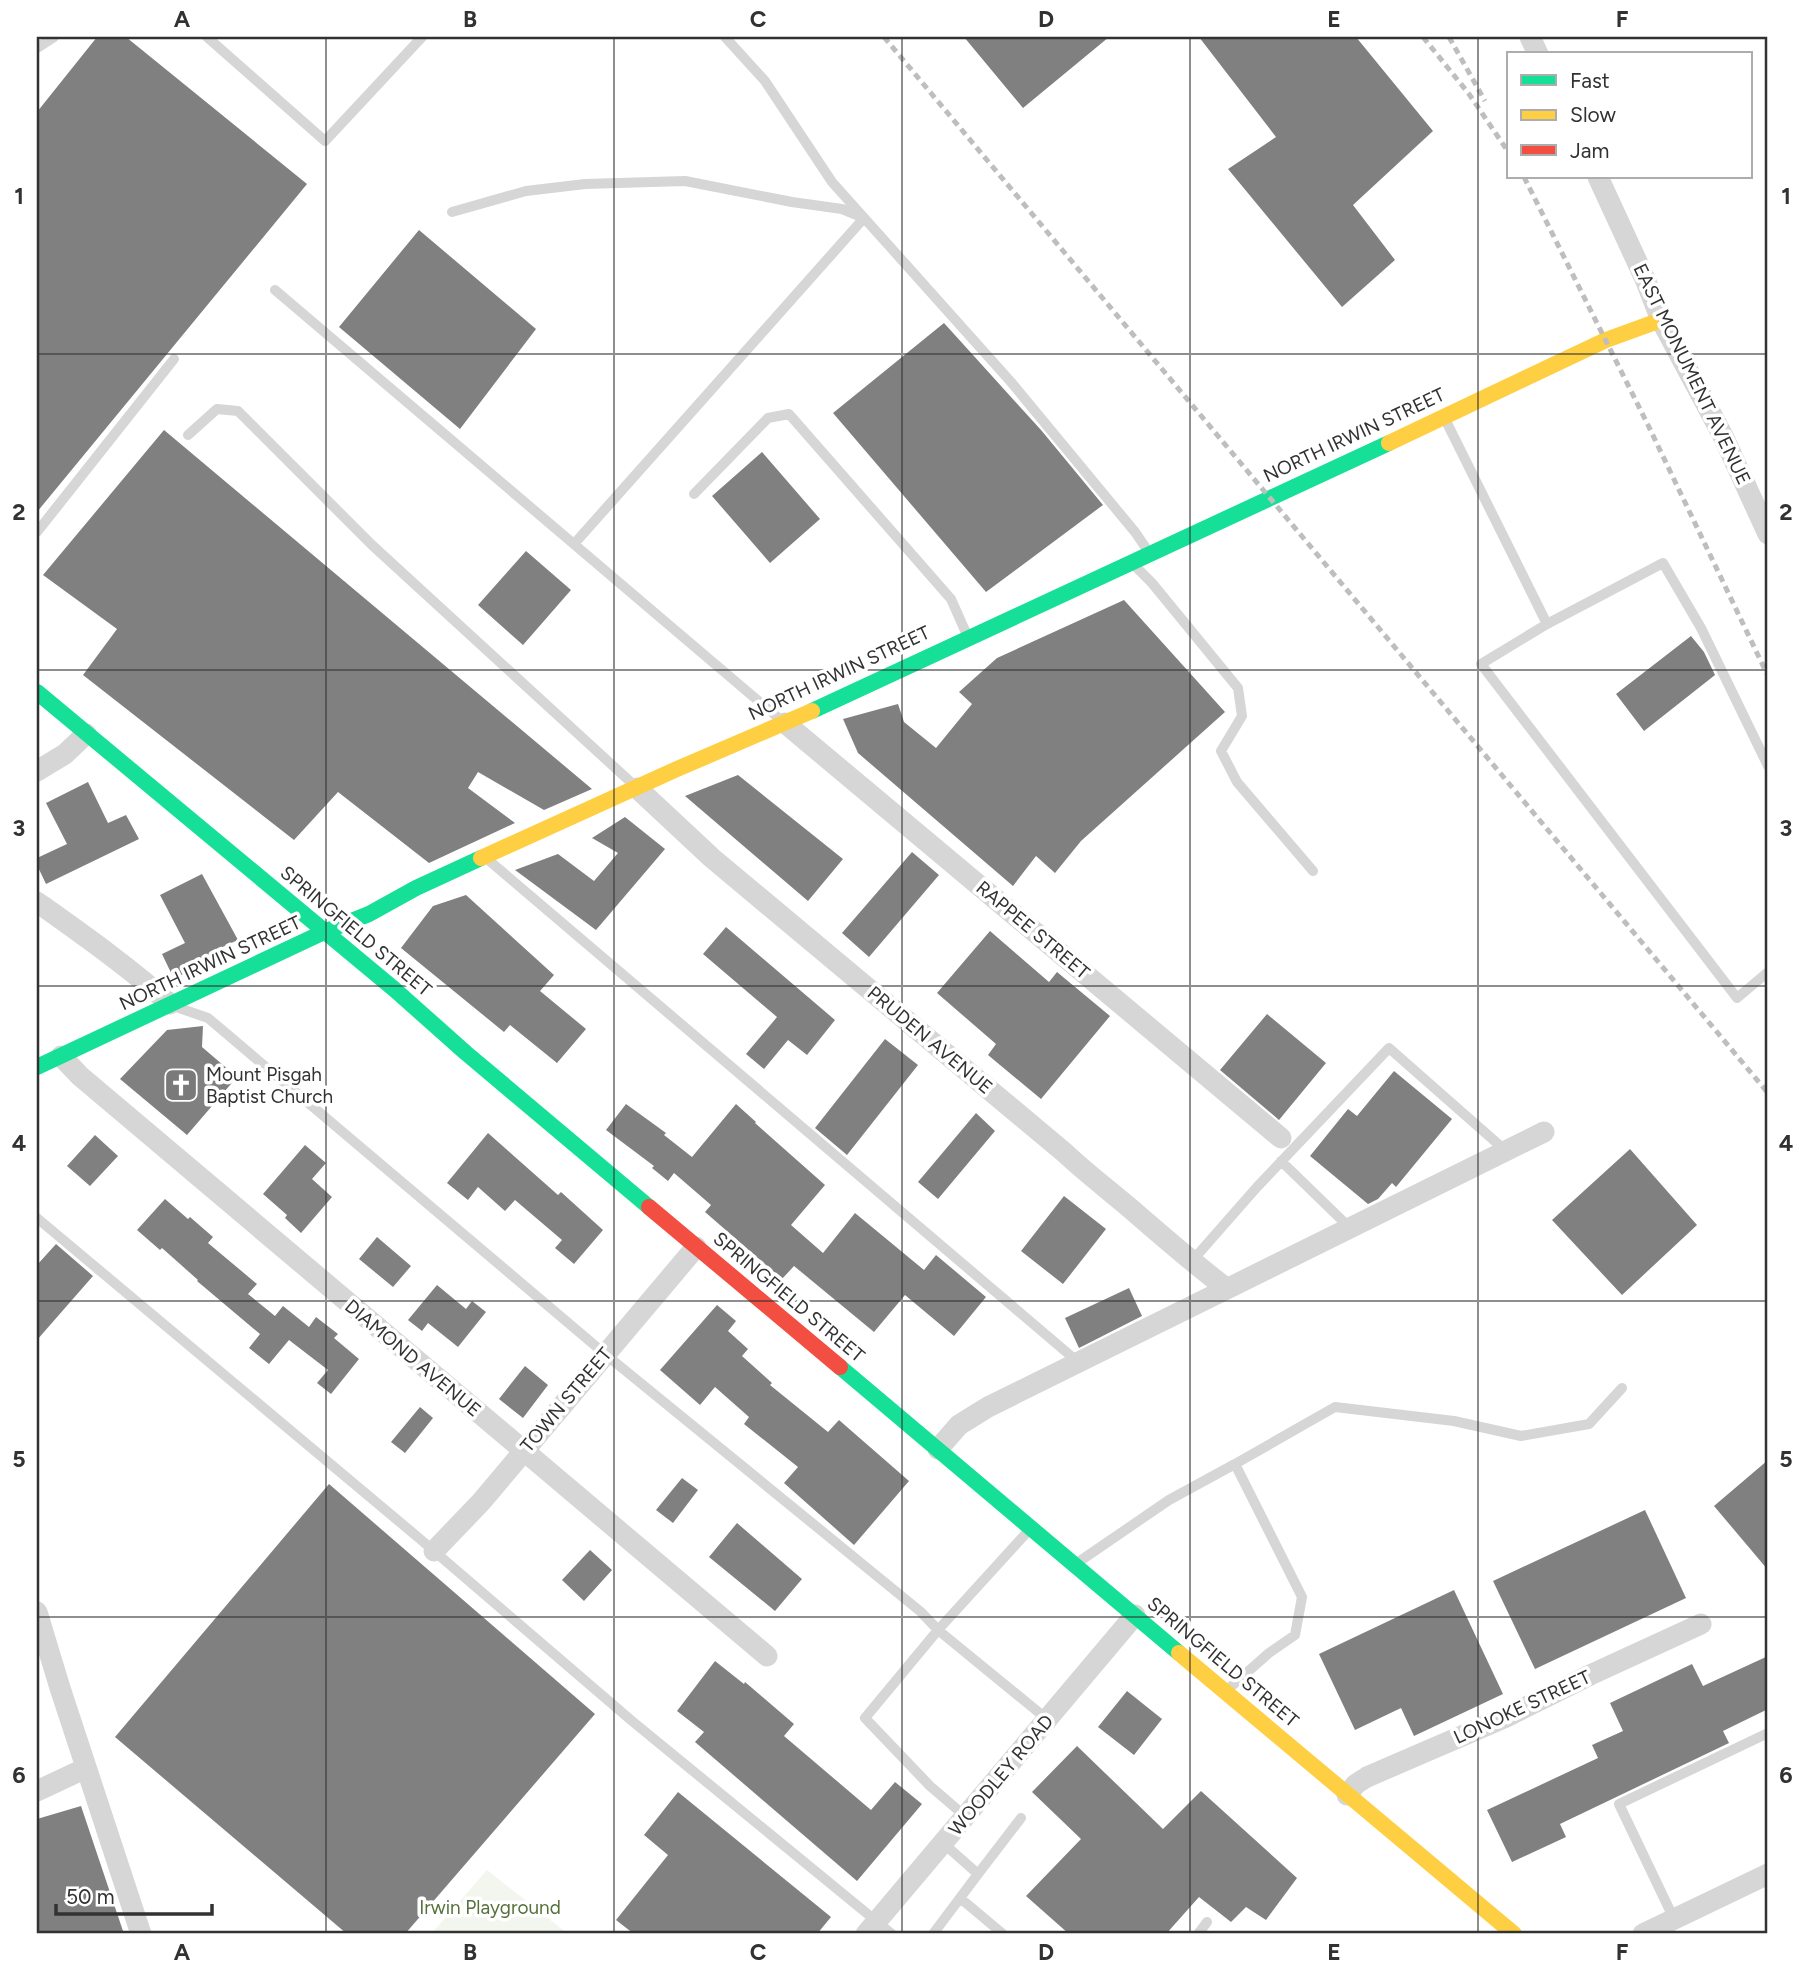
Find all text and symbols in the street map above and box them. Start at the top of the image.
text: A [174,5,191,33]
text: B [463,5,477,33]
text: C [750,5,767,33]
text: D [1038,5,1054,33]
text: E [1327,5,1341,33]
text: F [1616,5,1629,33]
legend [1507,52,1752,178]
text: Fast [1570,68,1610,93]
text: Slow [1570,102,1616,127]
text: Jam [1570,138,1609,163]
text: 1 [14,182,24,210]
text: 1 [1781,182,1791,210]
street label: EAST MONUMENT AVENUE [1628,260,1756,488]
street label: NORTH IRWIN STREET [1260,383,1449,487]
text: 2 [12,498,26,526]
text: 2 [1779,498,1793,526]
street label: NORTH IRWIN STREET [745,621,934,725]
text: 3 [13,814,25,842]
text: 3 [1780,814,1792,842]
street label: SPRINGFIELD STREET [276,861,437,1001]
street label: RAPPEE STREET [972,876,1095,984]
street label: NORTH IRWIN STREET [116,911,305,1015]
street label: PRUDEN AVENUE [863,981,997,1099]
place label: Mount Pisgah Baptist Church [206,1063,333,1108]
church icon: Mount Pisgah Baptist Church [162,1066,200,1104]
text: 4 [12,1129,26,1157]
text: 4 [1779,1129,1793,1157]
street label: SPRINGFIELD STREET [709,1227,870,1367]
street label: DIAMOND AVENUE [340,1294,486,1422]
street label: TOWN STREET [515,1343,617,1457]
text: 5 [12,1445,26,1473]
text: 5 [1779,1445,1793,1473]
street label: SPRINGFIELD STREET [1143,1592,1304,1732]
street label: LONOKE STREET [1450,1665,1595,1749]
street label: WOODLEY ROAD [944,1710,1058,1840]
text: 6 [12,1761,26,1789]
text: 6 [1779,1761,1793,1789]
scale bar [56,1873,212,1917]
text: 50 m [66,1884,115,1909]
park label: Irwin Playground [419,1896,561,1919]
text: A [174,1938,191,1966]
text: B [463,1938,477,1966]
text: C [750,1938,767,1966]
text: D [1038,1938,1054,1966]
text: E [1327,1938,1341,1966]
text: F [1616,1938,1629,1966]

